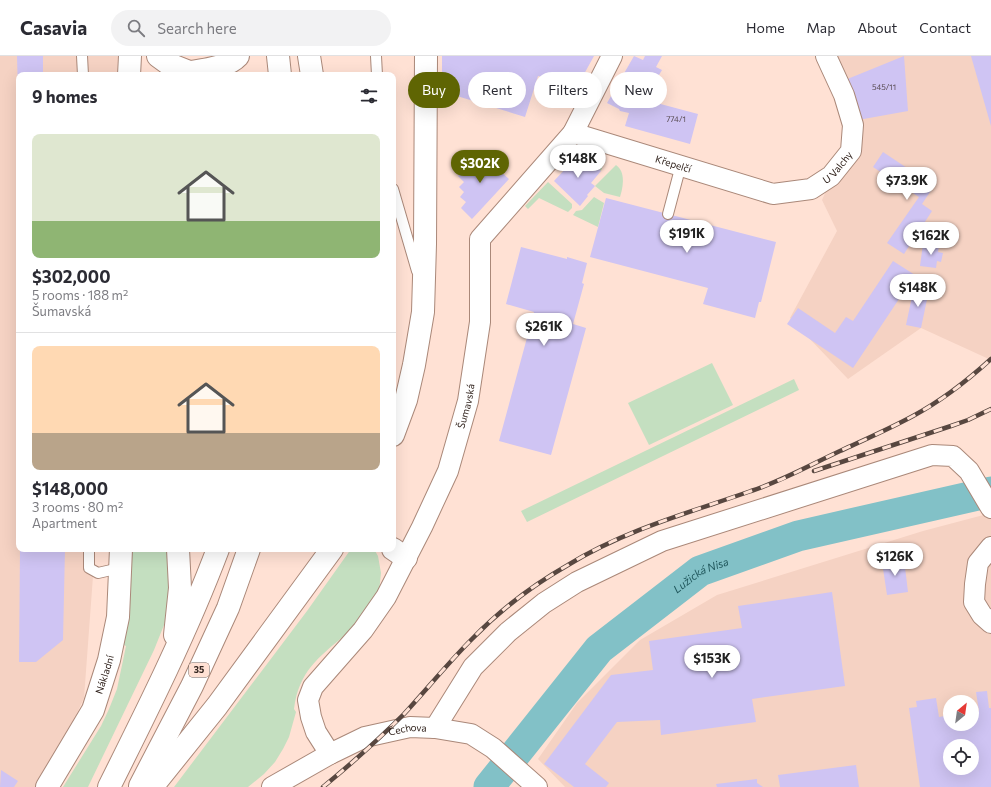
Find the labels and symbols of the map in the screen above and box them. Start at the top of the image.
house number: 545/11 [872,82,896,92]
house number: 774/1 [666,114,686,124]
pin: $148K [550,145,606,179]
street label: U Valchy [820,149,855,186]
pin: $302K [452,150,508,184]
street label: Křepelčí [654,152,693,175]
pin: $73.9K [874,167,940,201]
pin: $191K [659,220,715,254]
pin: $162K [903,222,959,256]
pin: $148K [890,274,946,308]
pin: $261K [516,313,572,347]
street label: Šumavská [454,383,477,430]
pin: $126K [867,543,923,577]
water label: Lužická Nisa [670,554,730,595]
pin: $153K [684,645,740,679]
street label: Nákladní [93,654,116,695]
road number: 35 [189,663,209,677]
north arrow [943,695,979,731]
street label: Čechova [387,721,427,738]

